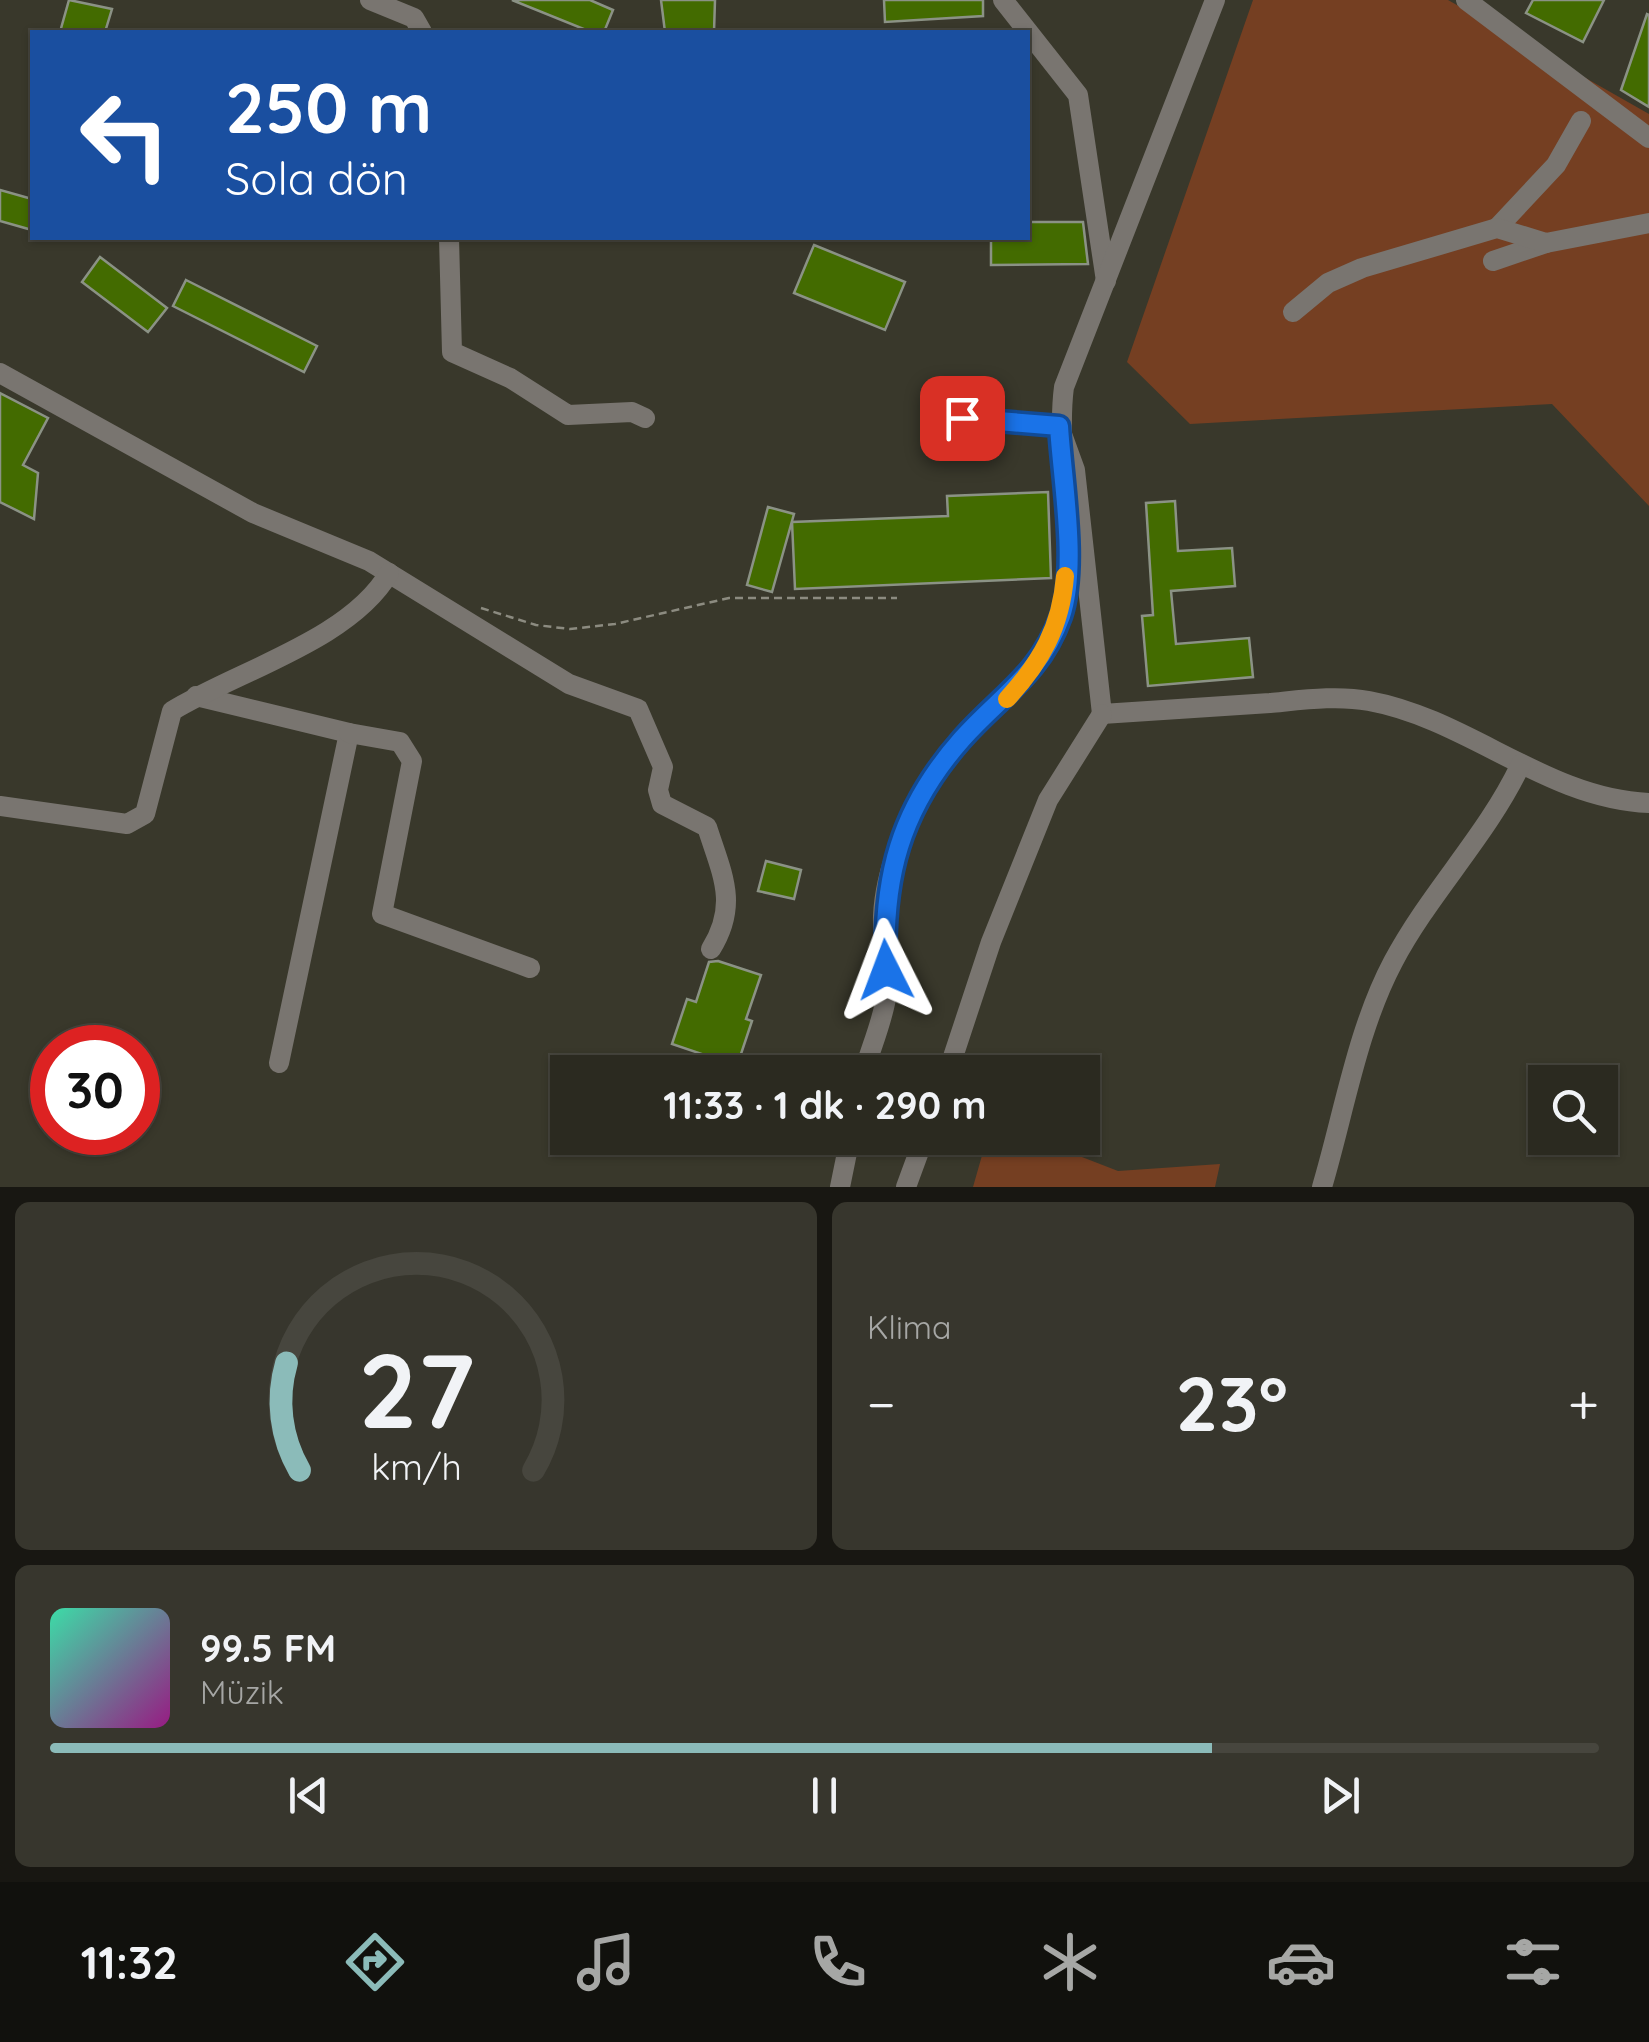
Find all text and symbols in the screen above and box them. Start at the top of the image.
text: 250 m [225,63,432,151]
icon: left [60,70,190,200]
text: Sola dön [225,150,408,206]
pin [920,376,1005,461]
icon: arrive [935,391,990,446]
position arrow [834,918,938,1022]
speed limit sign: 30 [30,1025,160,1155]
map controls [1528,1065,1618,1155]
button: search [1528,1065,1618,1155]
text: 11:33 · 1 dk · 290 m [663,1081,987,1129]
text: Klima [867,1307,951,1347]
text: 27 [358,1324,474,1454]
text: 23° [1176,1356,1288,1450]
text: − [867,1369,896,1438]
text: + [1568,1369,1599,1438]
text: km/h [371,1444,461,1489]
text: 99.5 FM [200,1624,336,1672]
text: Müzik [200,1672,284,1712]
icon: previous [281,1768,336,1823]
icon: pause [797,1768,852,1823]
icon: next [1313,1768,1368,1823]
icon: directions [340,1927,410,1997]
icon: music [571,1927,641,1997]
icon: phone [803,1927,873,1997]
icon: climate [1035,1927,1105,1997]
icon: car [1266,1927,1336,1997]
icon: filters [1498,1927,1568,1997]
text: 11:32 [81,1934,178,1990]

